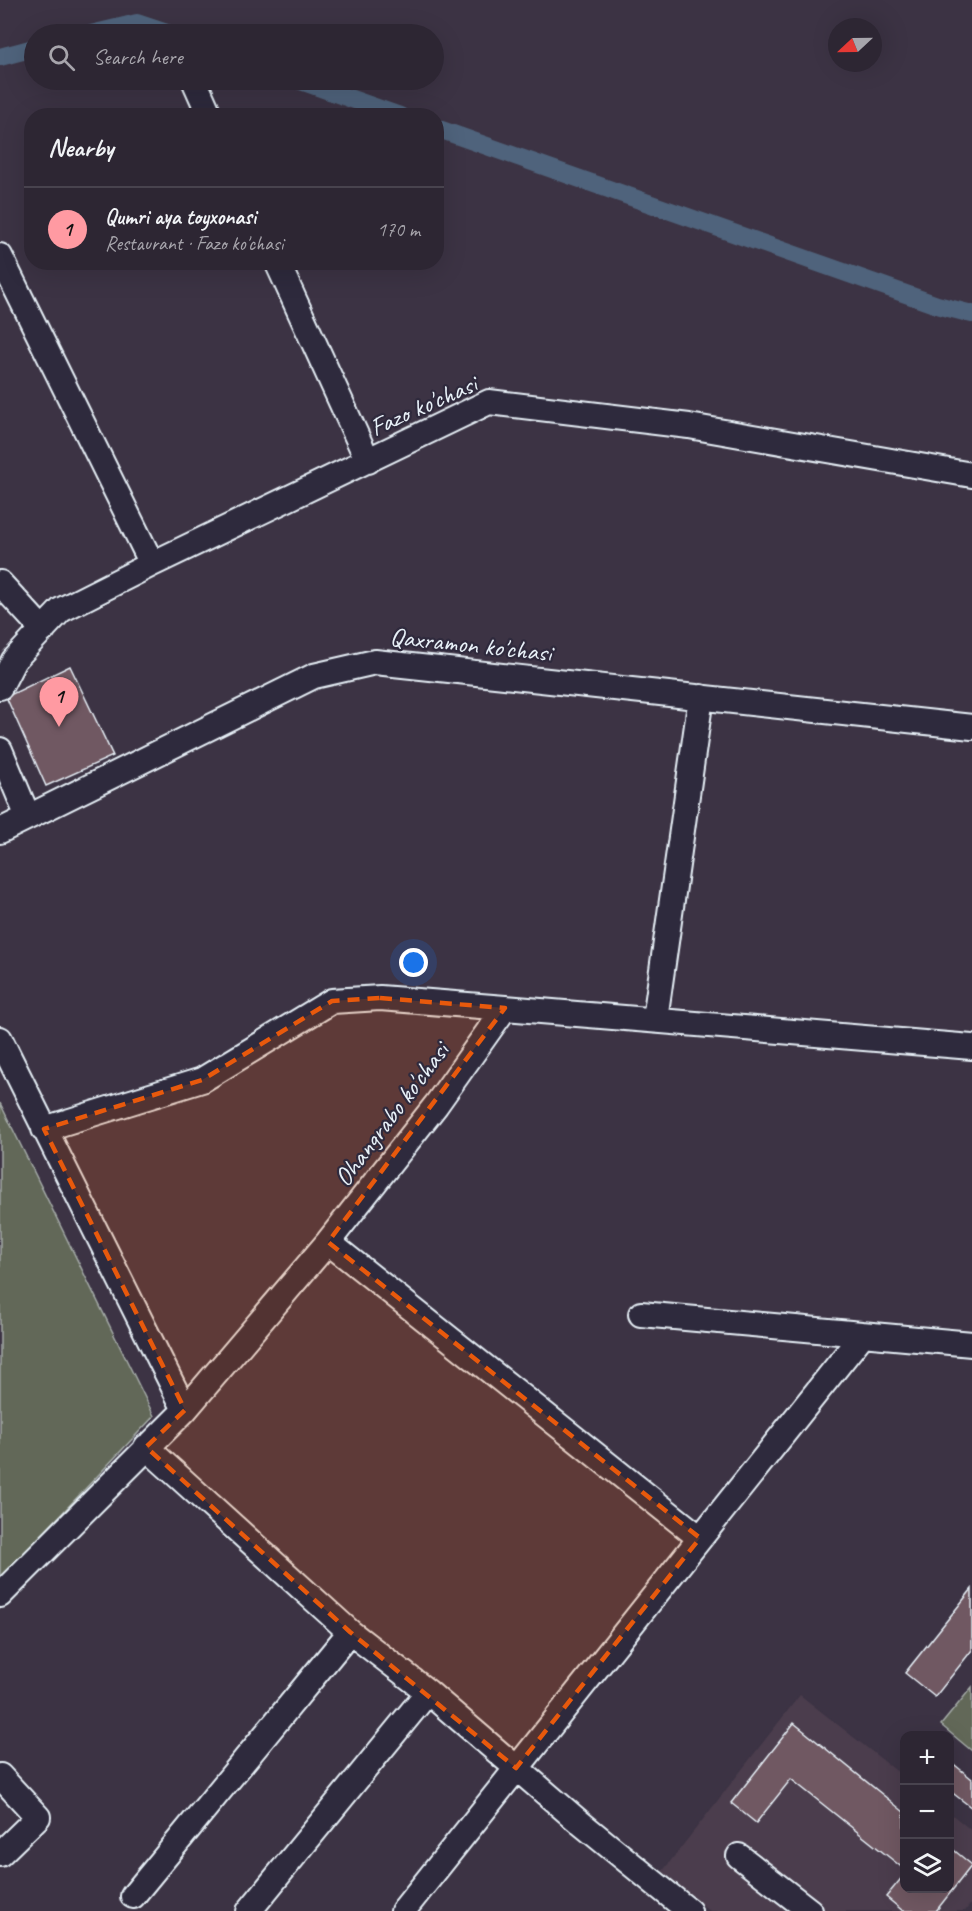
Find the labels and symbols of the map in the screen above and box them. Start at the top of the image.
north arrow [828,18,882,72]
street label: Fazo ko'chasi [364,366,485,444]
street label: Qaxramon ko'chasi [388,620,557,670]
pin: 1 [40,678,78,727]
your location [399,948,428,977]
street label: Ohangrabo ko'chasi [326,1033,458,1193]

